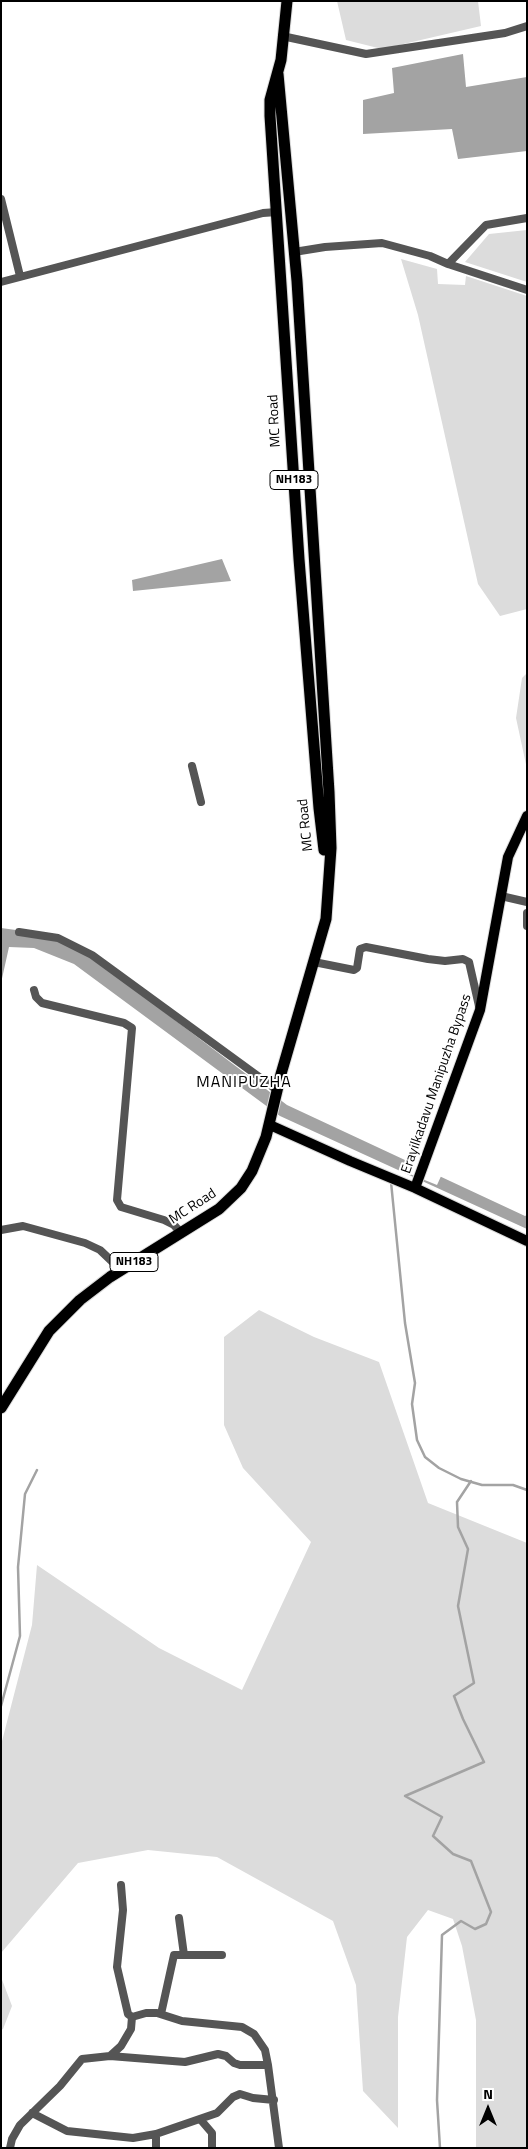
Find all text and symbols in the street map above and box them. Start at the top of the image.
street label: MC Road [265,394,285,448]
road number: NH183 [270,470,318,490]
street label: MC Road [295,798,317,852]
street label: Erayilkadavu Manipuzha Bypass [398,992,476,1176]
district label: MANIPUZHA [195,1073,293,1093]
street label: MC Road [166,1186,220,1228]
road number: NH183 [110,1252,158,1272]
text: N [483,2083,493,2104]
north arrow [463,2084,513,2134]

